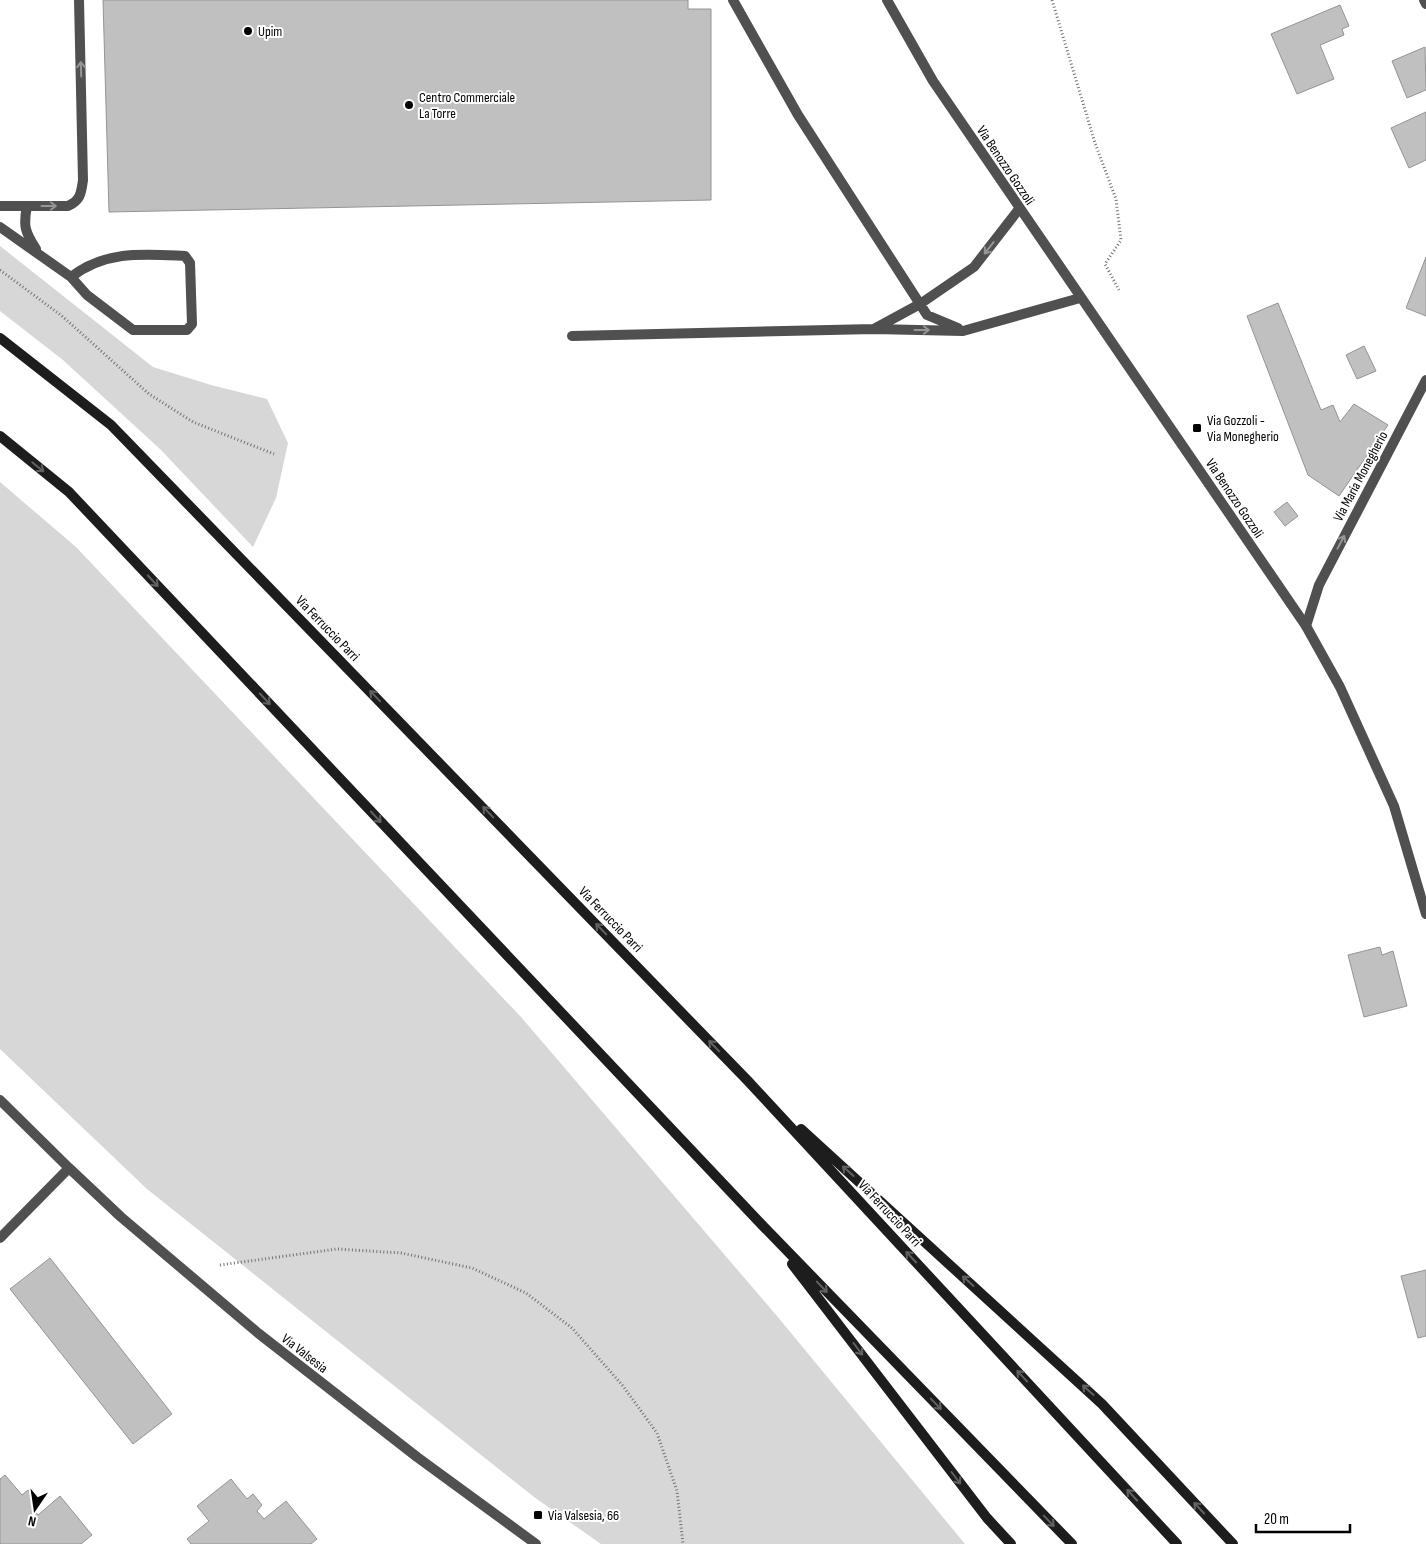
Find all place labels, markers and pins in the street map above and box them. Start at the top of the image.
place label: Upim [258,23,282,40]
marker: Upim [242,25,254,37]
place label: Centro Commerciale La Torre [419,89,515,122]
marker: Centro Commerciale La Torre [403,99,415,111]
place label: Via Gozzoli - Via Monegherio [1207,412,1279,445]
marker: Via Gozzoli - Via Monegherio [1191,422,1203,434]
place label: Via Valsesia, 66 [548,1507,619,1524]
marker: Via Valsesia, 66 [532,1509,544,1521]

